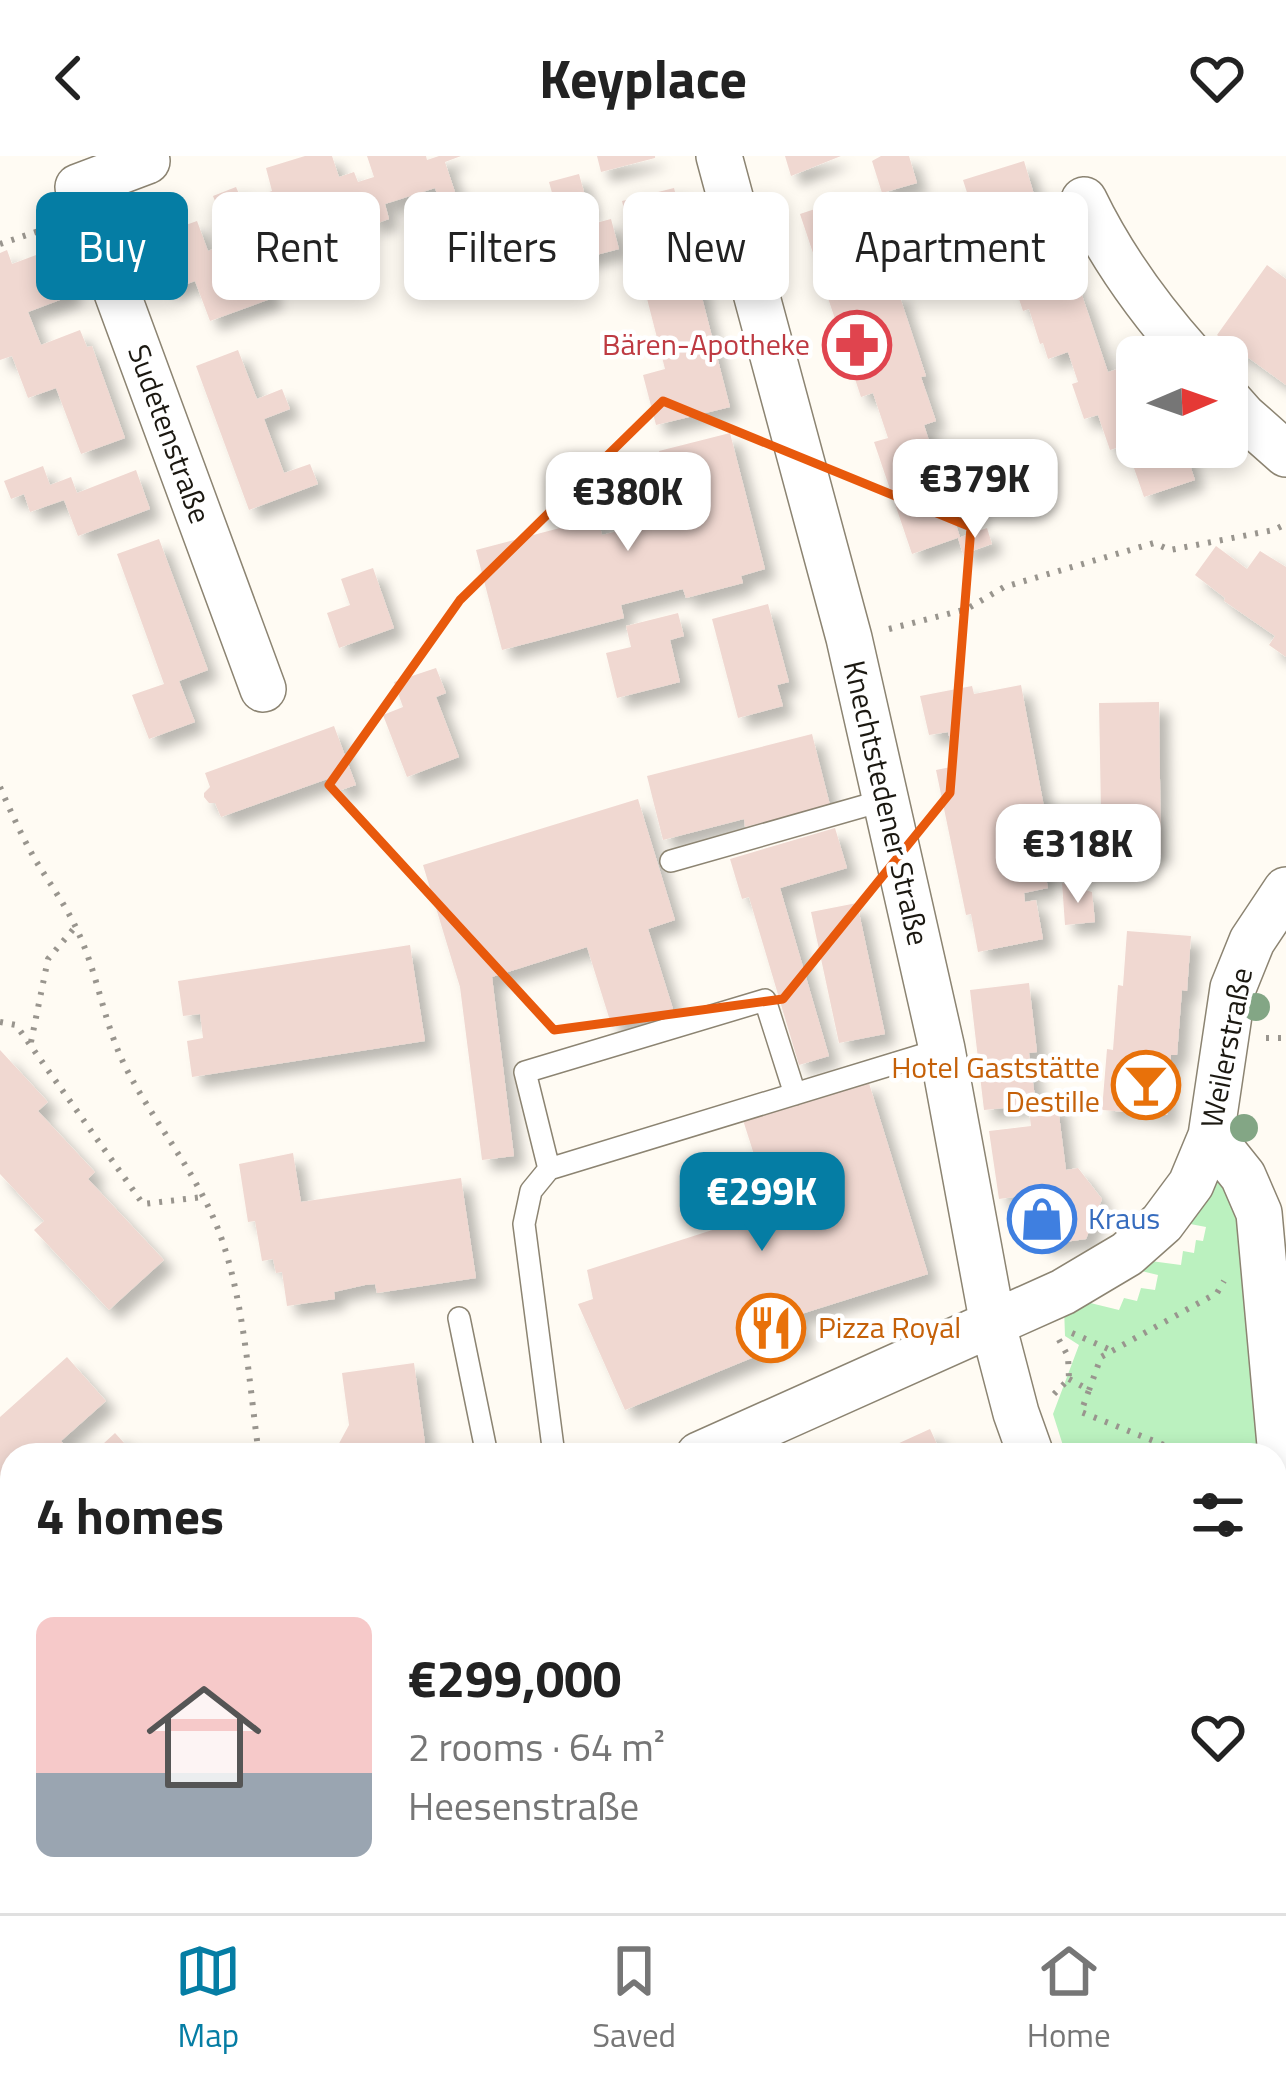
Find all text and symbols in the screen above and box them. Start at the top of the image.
text: Keyplace [539,37,747,119]
icon: back [36,45,102,111]
icon: heart [1184,45,1250,111]
chip: Buy [36,192,188,300]
chip: Rent [212,192,380,300]
chip: Filters [404,192,599,300]
chip: New [623,192,789,300]
chip: Apartment [813,192,1088,300]
pharmacy icon: Bären-Apotheke [822,310,892,380]
place label: Bären-Apotheke [602,321,810,367]
north arrow [1116,336,1248,468]
map controls [1116,336,1248,468]
street label: Sudetenstraße [116,338,224,529]
pin: €379K [891,439,1059,541]
text: €379K [920,448,1030,507]
pin: €380K [544,452,712,554]
text: €380K [573,461,683,520]
street label: Knechtstedener Straße [832,656,942,950]
pin: €318K [994,804,1162,906]
text: €318K [1023,813,1133,872]
street label: Weilerstraße [1188,964,1264,1132]
place label: Hotel Gaststätte Destille [891,1044,1100,1124]
bar icon: Hotel Gaststätte Destille [1111,1050,1181,1120]
pin: €299K [678,1152,846,1254]
text: €299K [707,1161,817,1220]
shop icon: Kraus [1007,1184,1077,1254]
place label: Kraus [1088,1195,1160,1241]
restaurant icon: Pizza Royal [736,1293,806,1363]
place label: Pizza Royal [818,1304,961,1350]
text: 4 homes [36,1476,224,1554]
icon: filters [1185,1482,1251,1548]
text: €299,000 [408,1639,621,1717]
icon: home [132,1665,276,1809]
icon: heart [1185,1704,1251,1770]
text: 2 rooms · 64 m² [408,1717,665,1776]
text: Heesenstraße [408,1776,639,1835]
tab: Map [175,1938,241,2060]
tab: Saved [592,1938,676,2060]
tab: Home [1027,1938,1111,2060]

